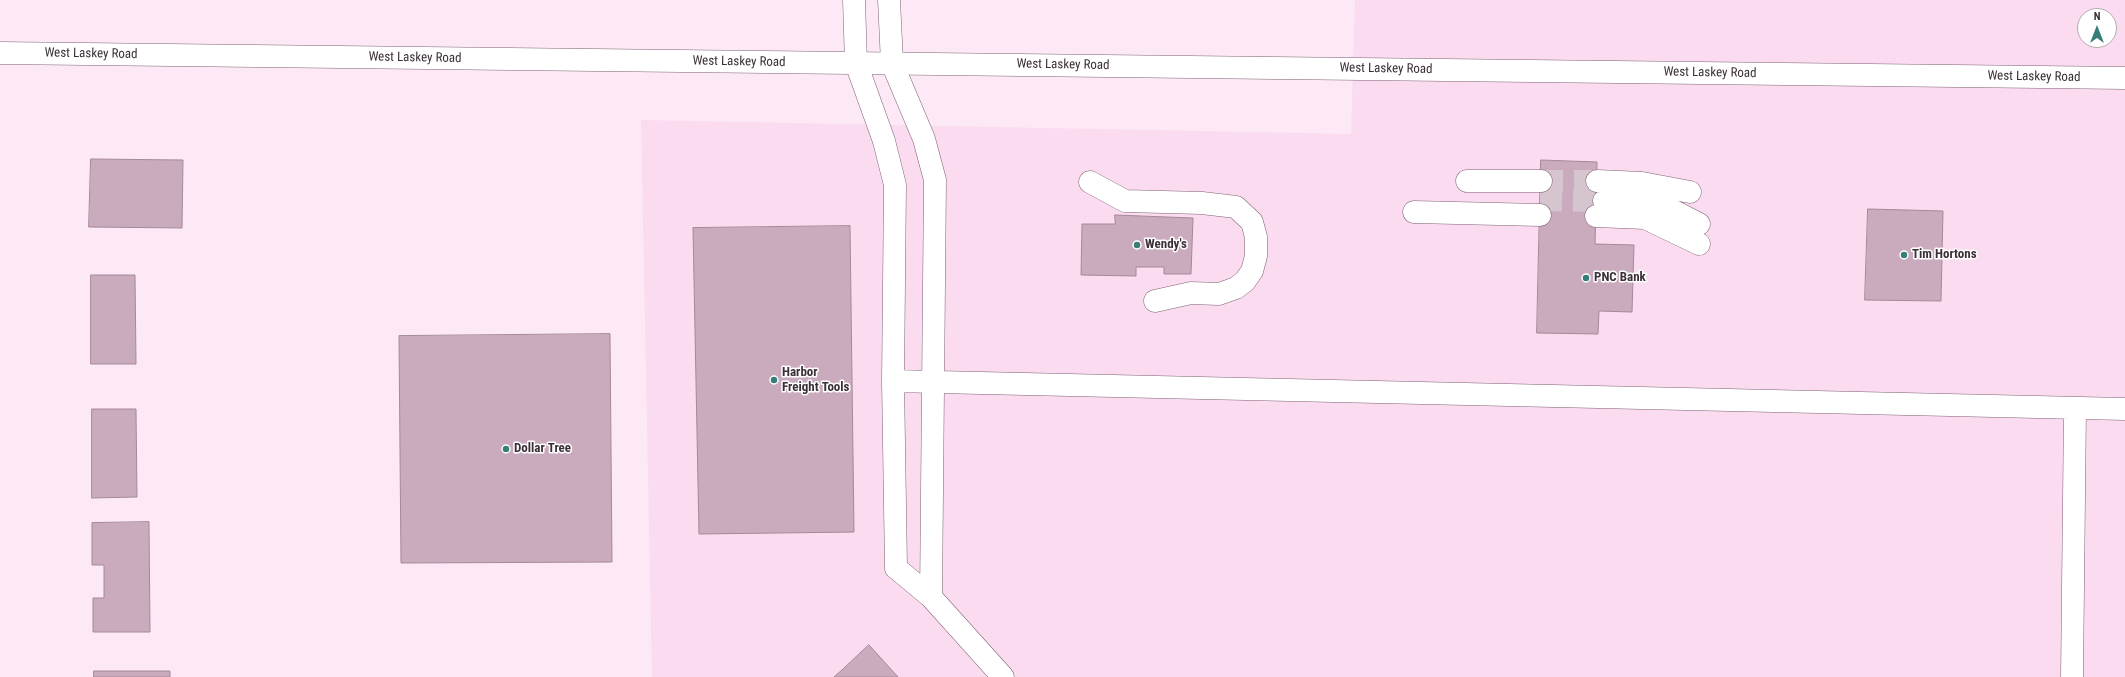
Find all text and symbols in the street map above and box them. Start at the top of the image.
north arrow [2077,8,2117,48]
text: N [2094,10,2100,23]
street label: West Laskey Road [44,45,138,63]
street label: West Laskey Road [368,49,462,67]
street label: West Laskey Road [692,53,786,71]
street label: West Laskey Road [1016,56,1110,74]
street label: West Laskey Road [1339,60,1433,78]
street label: West Laskey Road [1663,64,1757,82]
street label: West Laskey Road [1987,68,2081,86]
place label: Wendy's [1145,237,1187,253]
marker: Wendy's [1132,240,1142,250]
place label: Tim Hortons [1912,247,1977,263]
marker: Tim Hortons [1899,250,1909,260]
place label: PNC Bank [1594,270,1646,286]
marker: PNC Bank [1581,273,1591,283]
place label: Harbor Freight Tools [782,365,849,396]
marker: Harbor Freight Tools [769,375,779,385]
place label: Dollar Tree [514,441,571,457]
marker: Dollar Tree [501,444,511,454]

